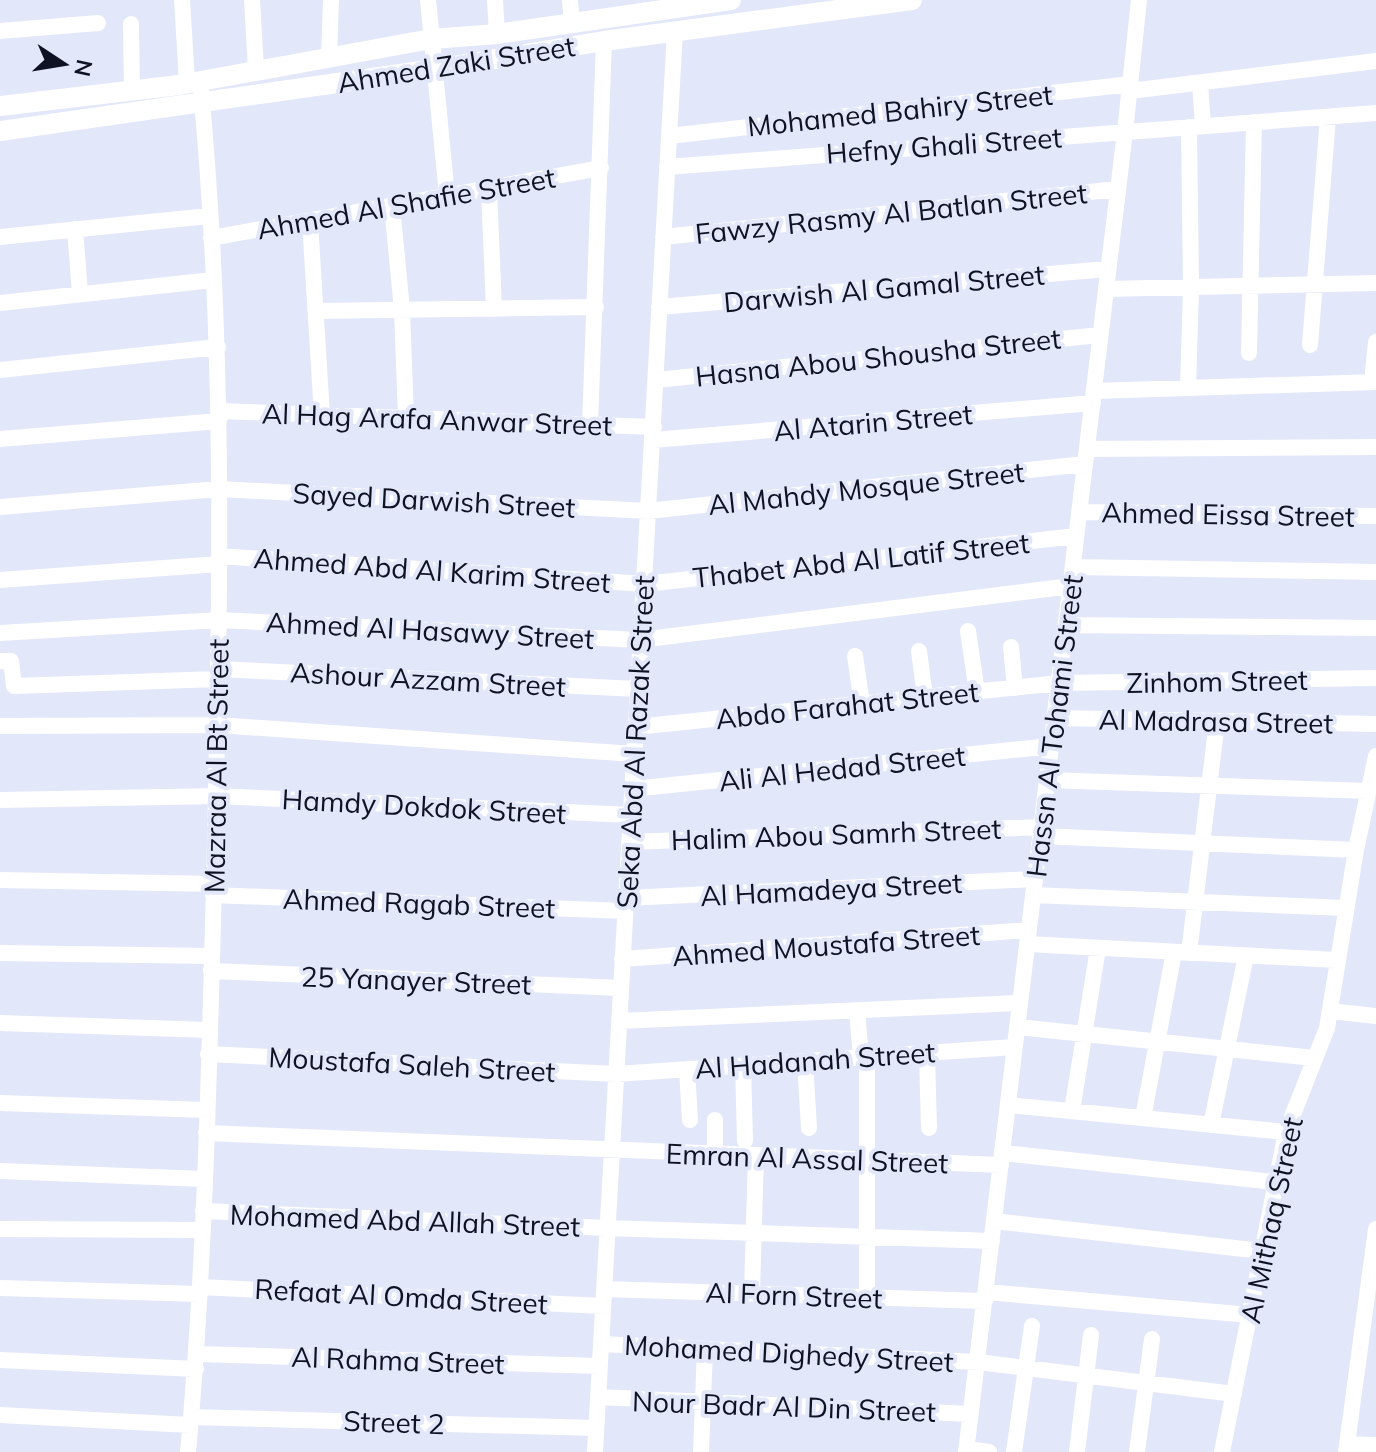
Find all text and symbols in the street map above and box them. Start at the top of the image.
north arrow [24,24,104,104]
street label: Ahmed Zaki Street [335,28,577,100]
text: N [68,57,99,79]
street label: Mohamed Bahiry Street [746,77,1055,143]
street label: Hefny Ghali Street [825,119,1063,171]
street label: Ahmed Al Shafie Street [254,159,558,246]
street label: Fawzy Rasmy Al Batlan Street [693,175,1089,251]
street label: Darwish Al Gamal Street [722,257,1046,319]
street label: Hasna Abou Shousha Street [694,320,1063,394]
street label: Al Hag Arafa Anwar Street [261,395,613,443]
street label: Al Atarin Street [772,396,974,448]
street label: Al Mahdy Mosque Street [706,454,1026,522]
street label: Sayed Darwish Street [292,475,576,525]
street label: Ahmed Eissa Street [1101,494,1355,534]
street label: Thabet Abd Al Latif Street [691,525,1031,595]
street label: Ahmed Abd Al Karim Street [252,540,612,600]
street label: Hassn Al Tohami Street [1018,573,1090,879]
street label: Seka Abd Al Razak Street [609,574,661,909]
street label: Ahmed Al Hasawy Street [265,604,595,656]
street label: Mazraa Al Bt Street [196,638,236,893]
street label: Ashour Azzam Street [289,654,567,704]
street label: Zinhom Street [1126,662,1308,700]
street label: Abdo Farahat Street [714,674,980,736]
street label: Al Madrasa Street [1098,701,1334,741]
street label: Ali Al Hedad Street [717,738,967,798]
street label: Hamdy Dokdok Street [281,781,567,831]
street label: Halim Abou Samrh Street [670,811,1002,857]
street label: Al Hamadeya Street [699,865,963,913]
street label: Ahmed Ragab Street [282,881,556,925]
street label: Ahmed Moustafa Street [671,917,981,973]
street label: 25 Yanayer Street [300,958,532,1002]
street label: Al Hadanah Street [694,1034,936,1086]
street label: Moustafa Saleh Street [268,1039,557,1089]
street label: Al Mithaq Street [1232,1114,1310,1326]
street label: Emran Al Assal Street [665,1136,949,1180]
street label: Mohamed Abd Allah Street [229,1196,581,1244]
street label: Refaat Al Omda Street [254,1271,549,1321]
street label: Al Forn Street [705,1274,883,1316]
street label: Mohamed Dighedy Street [623,1327,955,1379]
street label: Al Rahma Street [291,1339,505,1381]
street label: Nour Badr Al Din Street [632,1383,937,1429]
street label: Street 2 [343,1403,445,1441]

